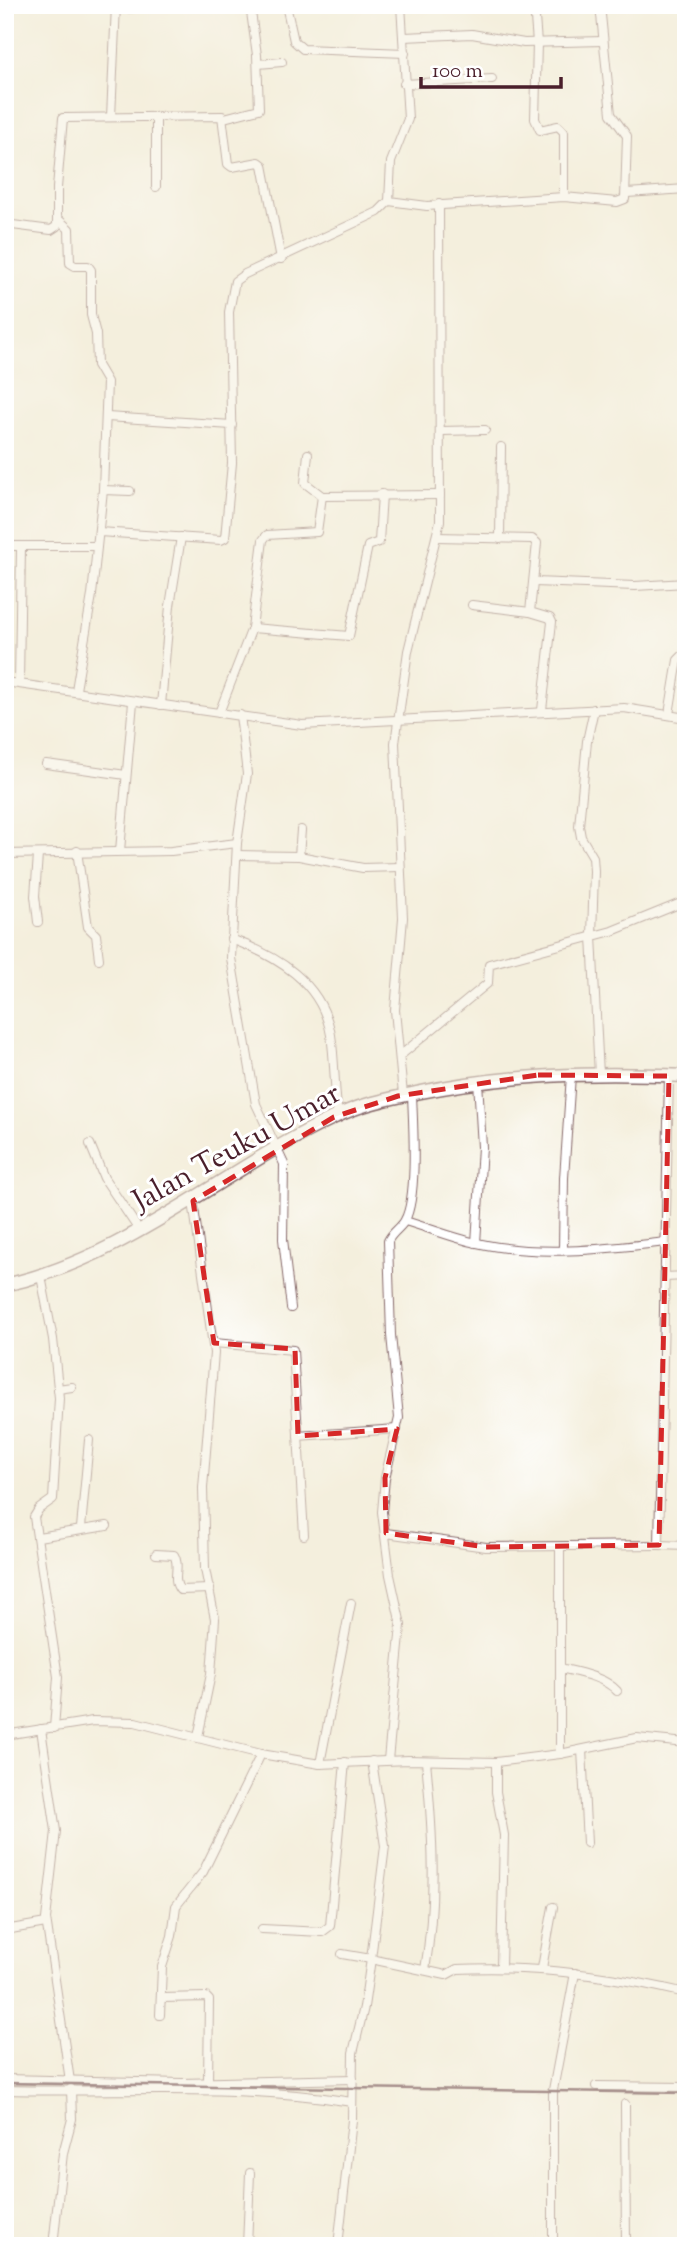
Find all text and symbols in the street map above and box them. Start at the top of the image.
scale bar [421,46,562,90]
text: 100 m [432,57,483,87]
street label: Jalan Teuku Umar [124,1073,349,1224]

